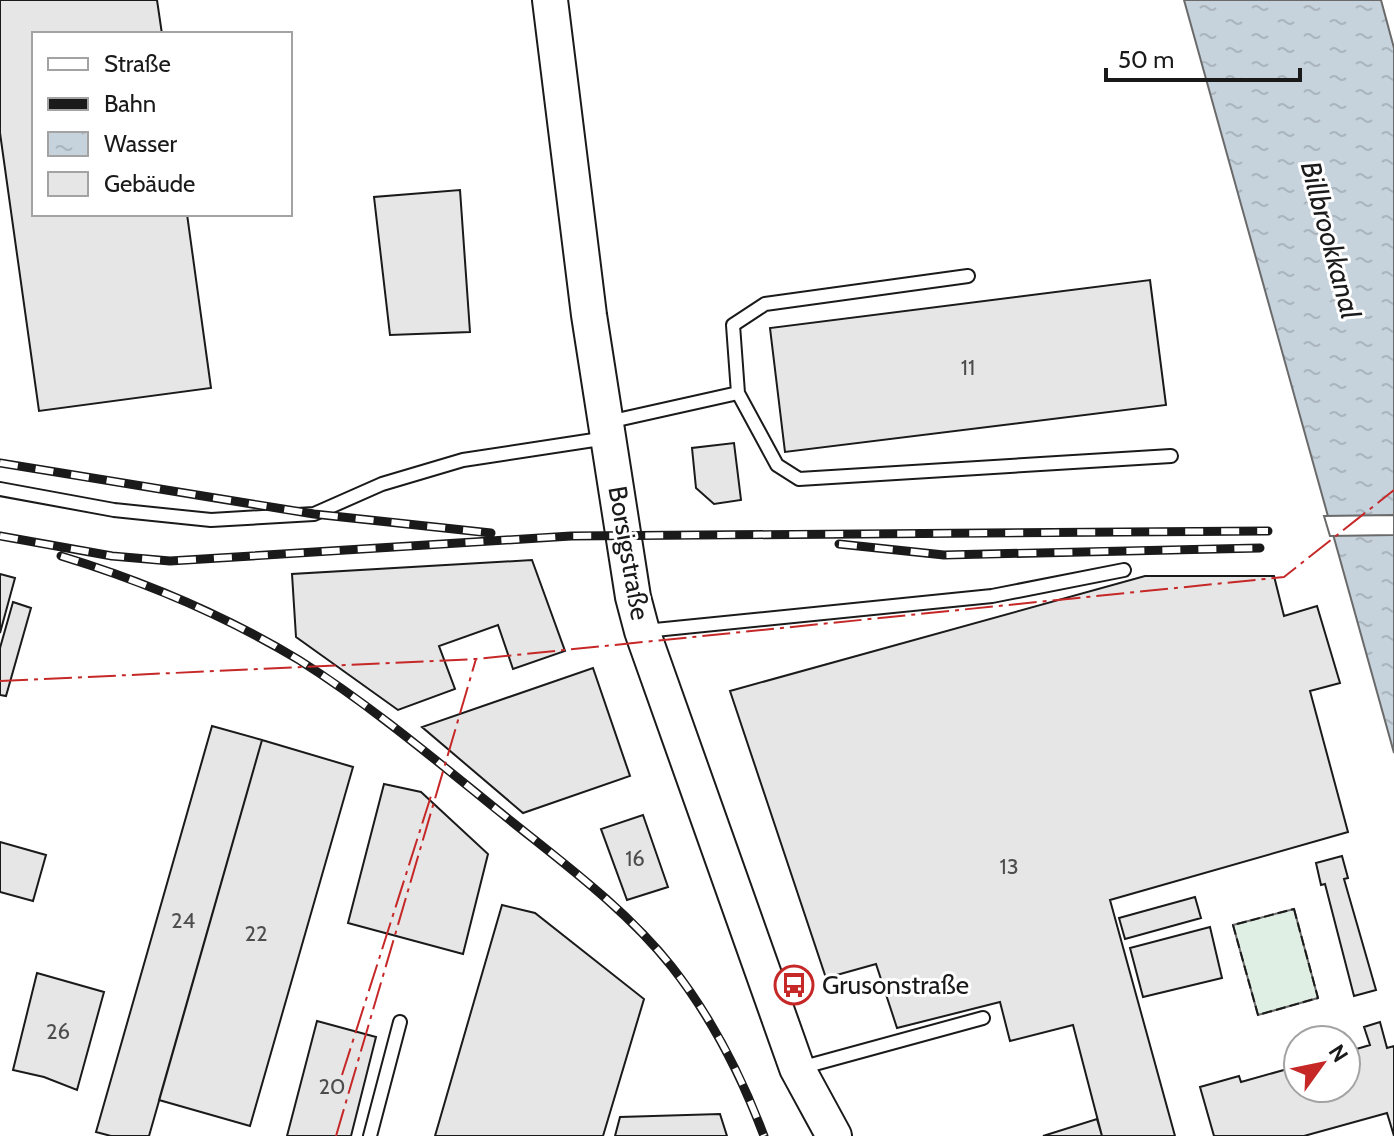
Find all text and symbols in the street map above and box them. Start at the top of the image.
legend [32,32,292,216]
scale bar [1106,32,1300,82]
text: 50 m [1118,45,1174,74]
text: Straße [104,49,171,78]
text: Bahn [104,89,156,118]
text: Wasser [104,129,177,158]
water label: Billbrookkanal [1294,158,1368,323]
text: Gebäude [104,169,195,198]
house number: 11 [961,354,975,381]
street label: Borsigstraße [601,484,657,622]
house number: 16 [625,845,645,872]
house number: 13 [999,853,1019,880]
house number: 24 [171,907,195,934]
house number: 22 [244,920,268,947]
bus stop icon: Grusonstraße [773,964,815,1006]
place label: Grusonstraße [822,969,969,1001]
house number: 26 [46,1018,70,1045]
north arrow [1282,1024,1362,1104]
text: N [1323,1040,1354,1067]
house number: 20 [319,1073,345,1100]

